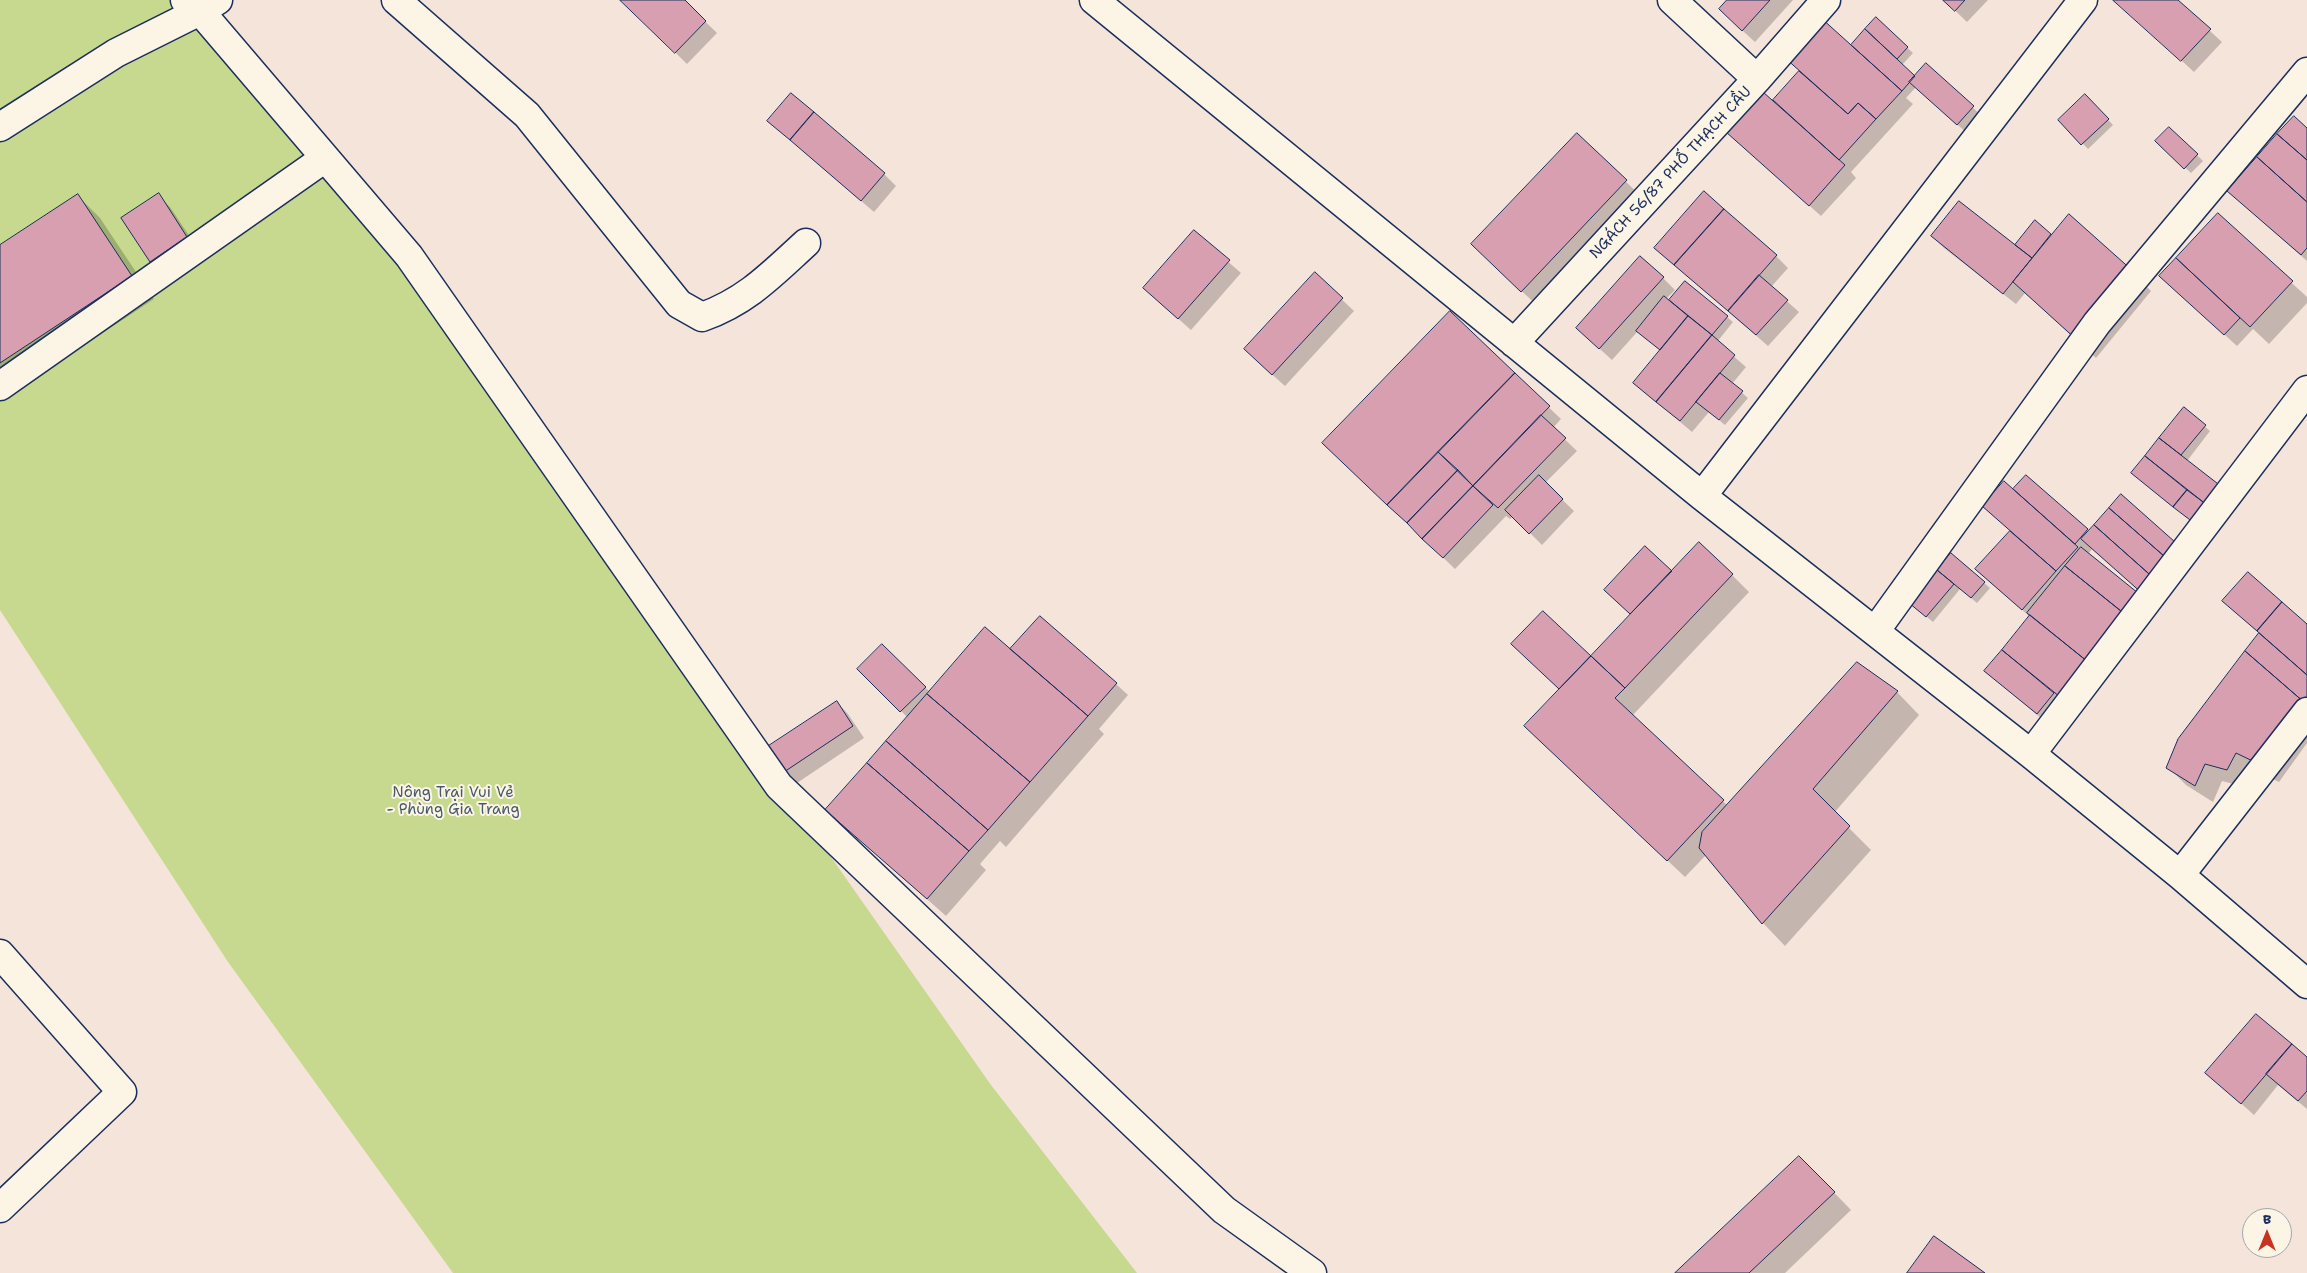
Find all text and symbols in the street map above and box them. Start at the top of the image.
street label: NGÁCH 56/87 PHỐ THẠCH CẦU [1586,83,1756,263]
park label: Nông Trại Vui Vẻ - Phùng Gia Trang [386,784,520,819]
north arrow [2242,1208,2292,1258]
text: B [2263,1210,2271,1228]

